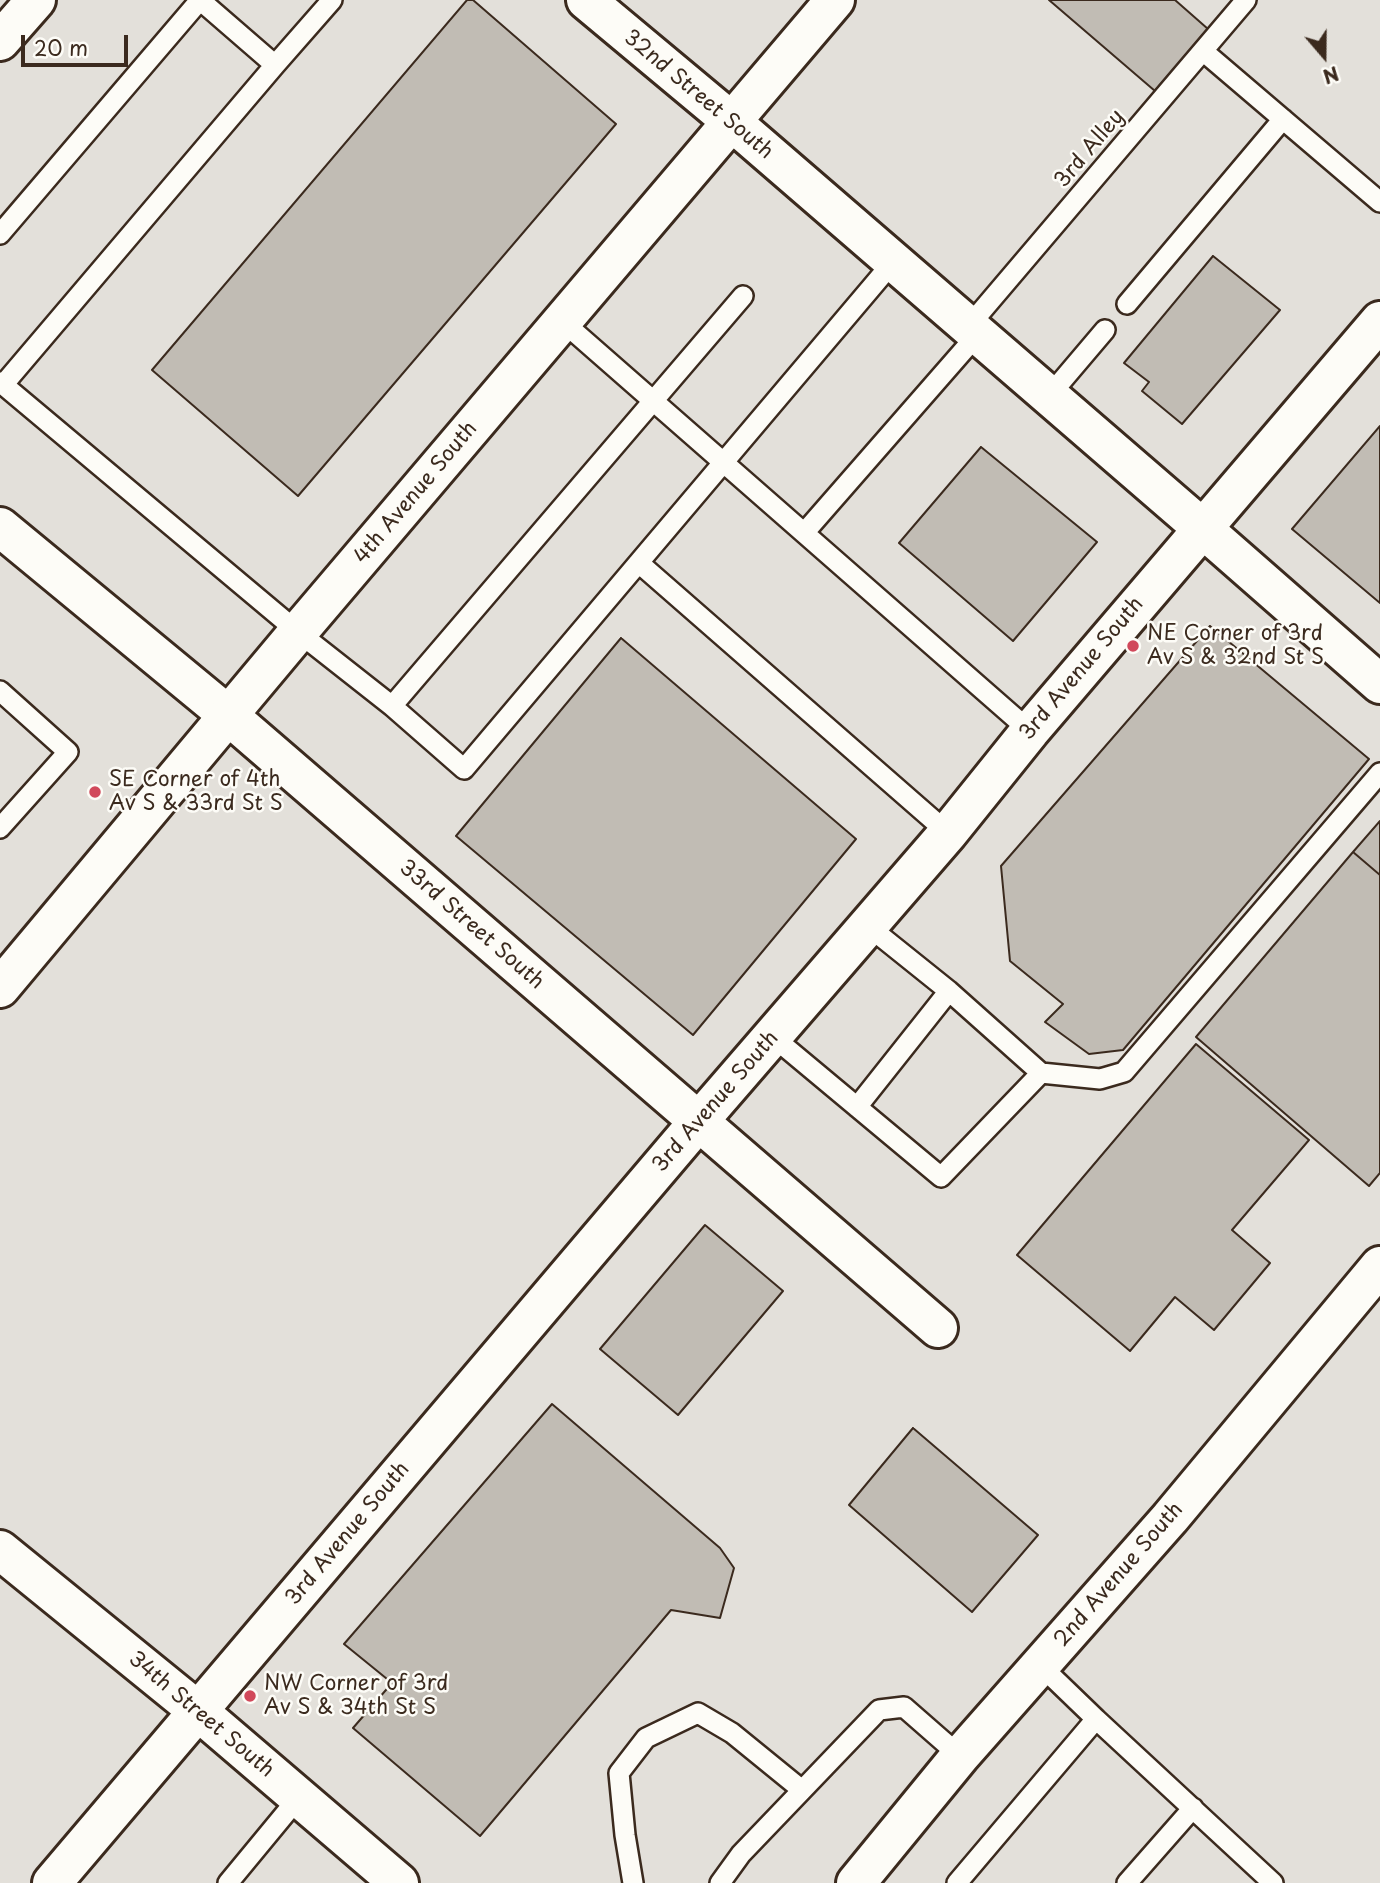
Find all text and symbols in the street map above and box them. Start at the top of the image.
scale bar [24,21,131,65]
north arrow [1289,21,1359,91]
street label: 32nd Street South [618,25,778,165]
text: 20 m [34,31,88,63]
text: N [1319,60,1343,91]
street label: 3rd Alley [1050,105,1130,193]
street label: 4th Avenue South [349,417,483,569]
street label: 3rd Avenue South [1015,592,1149,746]
place label: NE Corner of 3rd Av S & 32nd St S [1147,621,1324,671]
marker: NE Corner of 3rd Av S & 32nd St S [1125,638,1141,654]
place label: SE Corner of 4th Av S & 33rd St S [109,767,283,817]
marker: SE Corner of 4th Av S & 33rd St S [87,784,103,800]
street label: 33rd Street South [393,855,549,995]
street label: 3rd Avenue South [648,1026,784,1178]
street label: 3rd Avenue South [281,1457,415,1611]
street label: 2nd Avenue South [1049,1498,1189,1652]
street label: 34th Street South [123,1647,279,1783]
place label: NW Corner of 3rd Av S & 34th St S [264,1671,448,1721]
marker: NW Corner of 3rd Av S & 34th St S [242,1688,258,1704]

